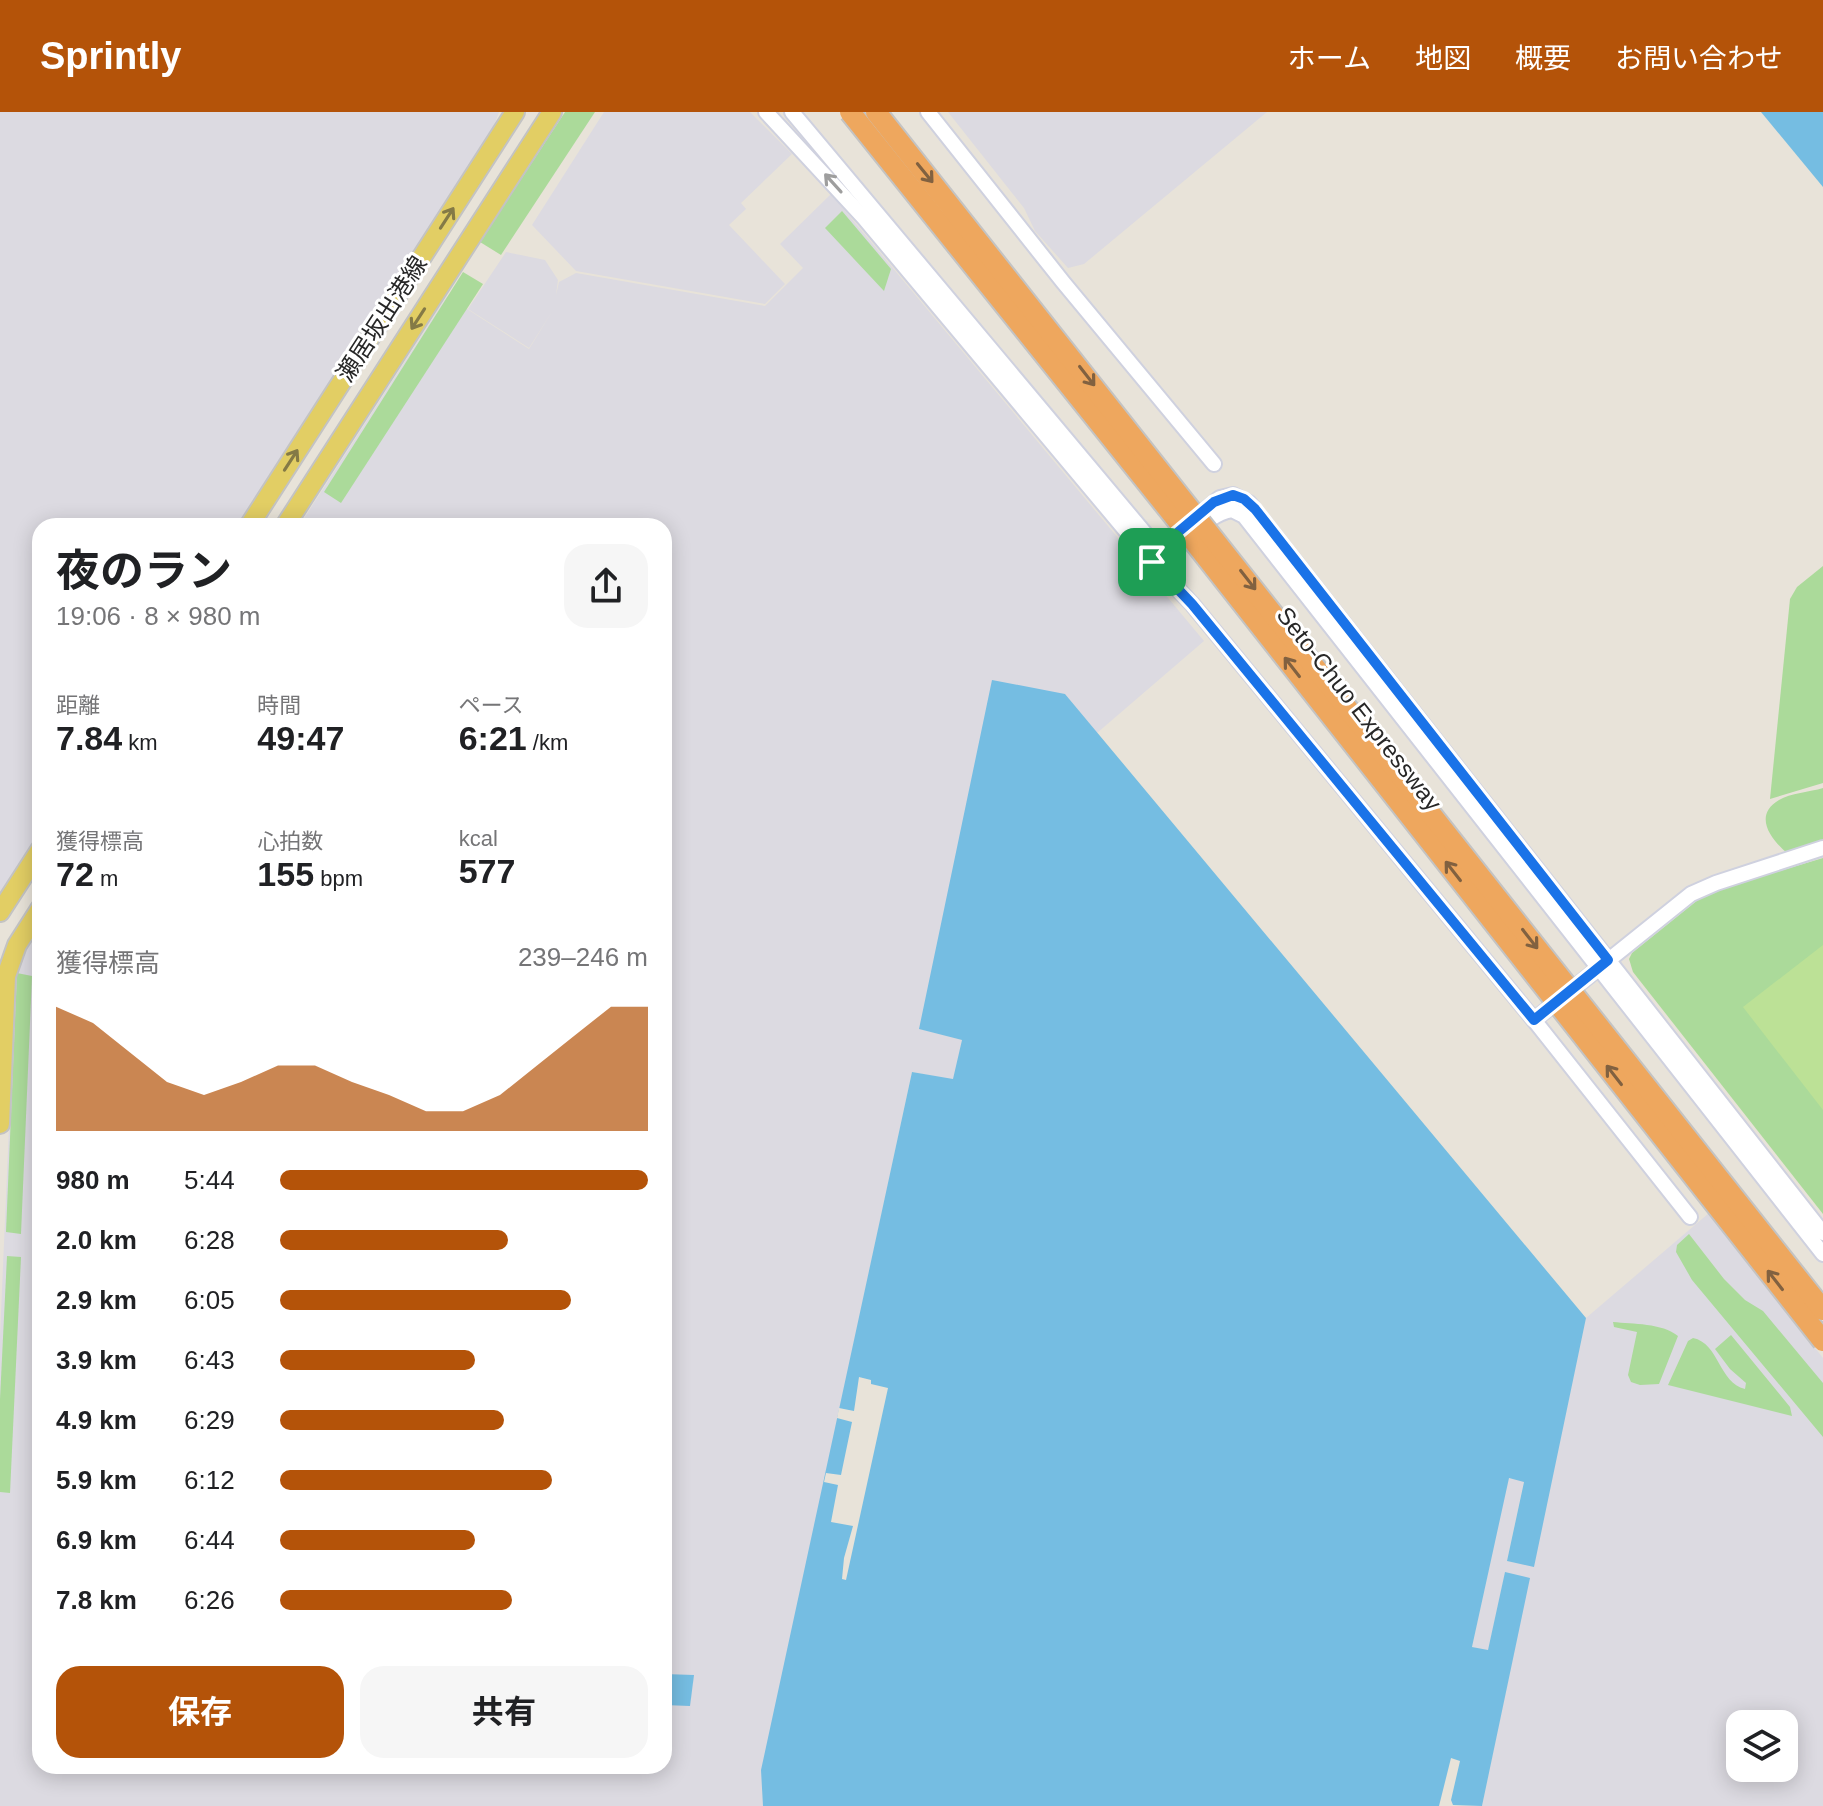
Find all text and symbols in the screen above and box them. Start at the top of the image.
text: Sprintly [40,35,181,77]
text: ホーム [1288,43,1371,74]
text: 地図 [1415,43,1471,74]
text: 概要 [1515,43,1571,74]
text: お問い合わせ [1615,43,1783,74]
one-way arrow [916,162,934,183]
one-way arrow [824,173,842,193]
one-way arrow [439,208,455,230]
street label: 瀬居坂出港線 [331,251,432,386]
one-way arrow [410,307,426,330]
one-way arrow [1078,365,1095,386]
one-way arrow [283,450,299,472]
pin [1118,528,1186,596]
icon: arrive [1130,540,1174,584]
button: share [564,544,648,628]
text: 夜のラン [56,546,232,595]
one-way arrow [1239,569,1257,590]
text: 19:06 · 8 × 980 m [56,601,261,631]
street label: Seto-Chuo Expressway [1272,602,1447,816]
one-way arrow [1284,657,1301,678]
text: 距離 [56,693,100,718]
text: 時間 [257,693,301,718]
text: ペース [459,693,524,718]
text: 7.84 [56,719,122,757]
text: 49:47 [257,719,344,757]
text: 6:21 [459,719,527,757]
text: km [122,730,158,755]
text: /km [527,730,568,755]
text: kcal [459,826,498,851]
text: 獲得標高 [56,829,144,854]
text: 心拍数 [257,829,323,854]
text: 577 [459,852,515,890]
text: 72 [56,855,94,893]
text: 155 [257,855,314,893]
one-way arrow [1445,861,1462,882]
text: m [94,866,118,891]
text: bpm [314,866,363,891]
one-way arrow [1521,928,1539,949]
text: 239–246 m [518,942,648,972]
text: 獲得標高 [56,948,160,978]
one-way arrow [1605,1065,1623,1086]
text: 980 m [56,1165,130,1195]
text: 5:44 [184,1165,235,1195]
text: 2.0 km [56,1225,137,1255]
text: 6:28 [184,1225,235,1255]
one-way arrow [1766,1270,1783,1291]
text: 2.9 km [56,1285,137,1315]
text: 6:05 [184,1285,235,1315]
text: 3.9 km [56,1345,137,1375]
text: 6:43 [184,1345,235,1375]
text: 4.9 km [56,1405,137,1435]
text: 6:29 [184,1405,235,1435]
text: 5.9 km [56,1465,137,1495]
text: 6:12 [184,1465,235,1495]
text: 6.9 km [56,1525,137,1555]
text: 6:44 [184,1525,235,1555]
text: 7.8 km [56,1585,137,1615]
text: 6:26 [184,1585,235,1615]
button: 保存 [56,1666,344,1758]
button: 共有 [360,1666,648,1758]
map controls [1726,1710,1798,1782]
button: layers [1726,1710,1798,1782]

